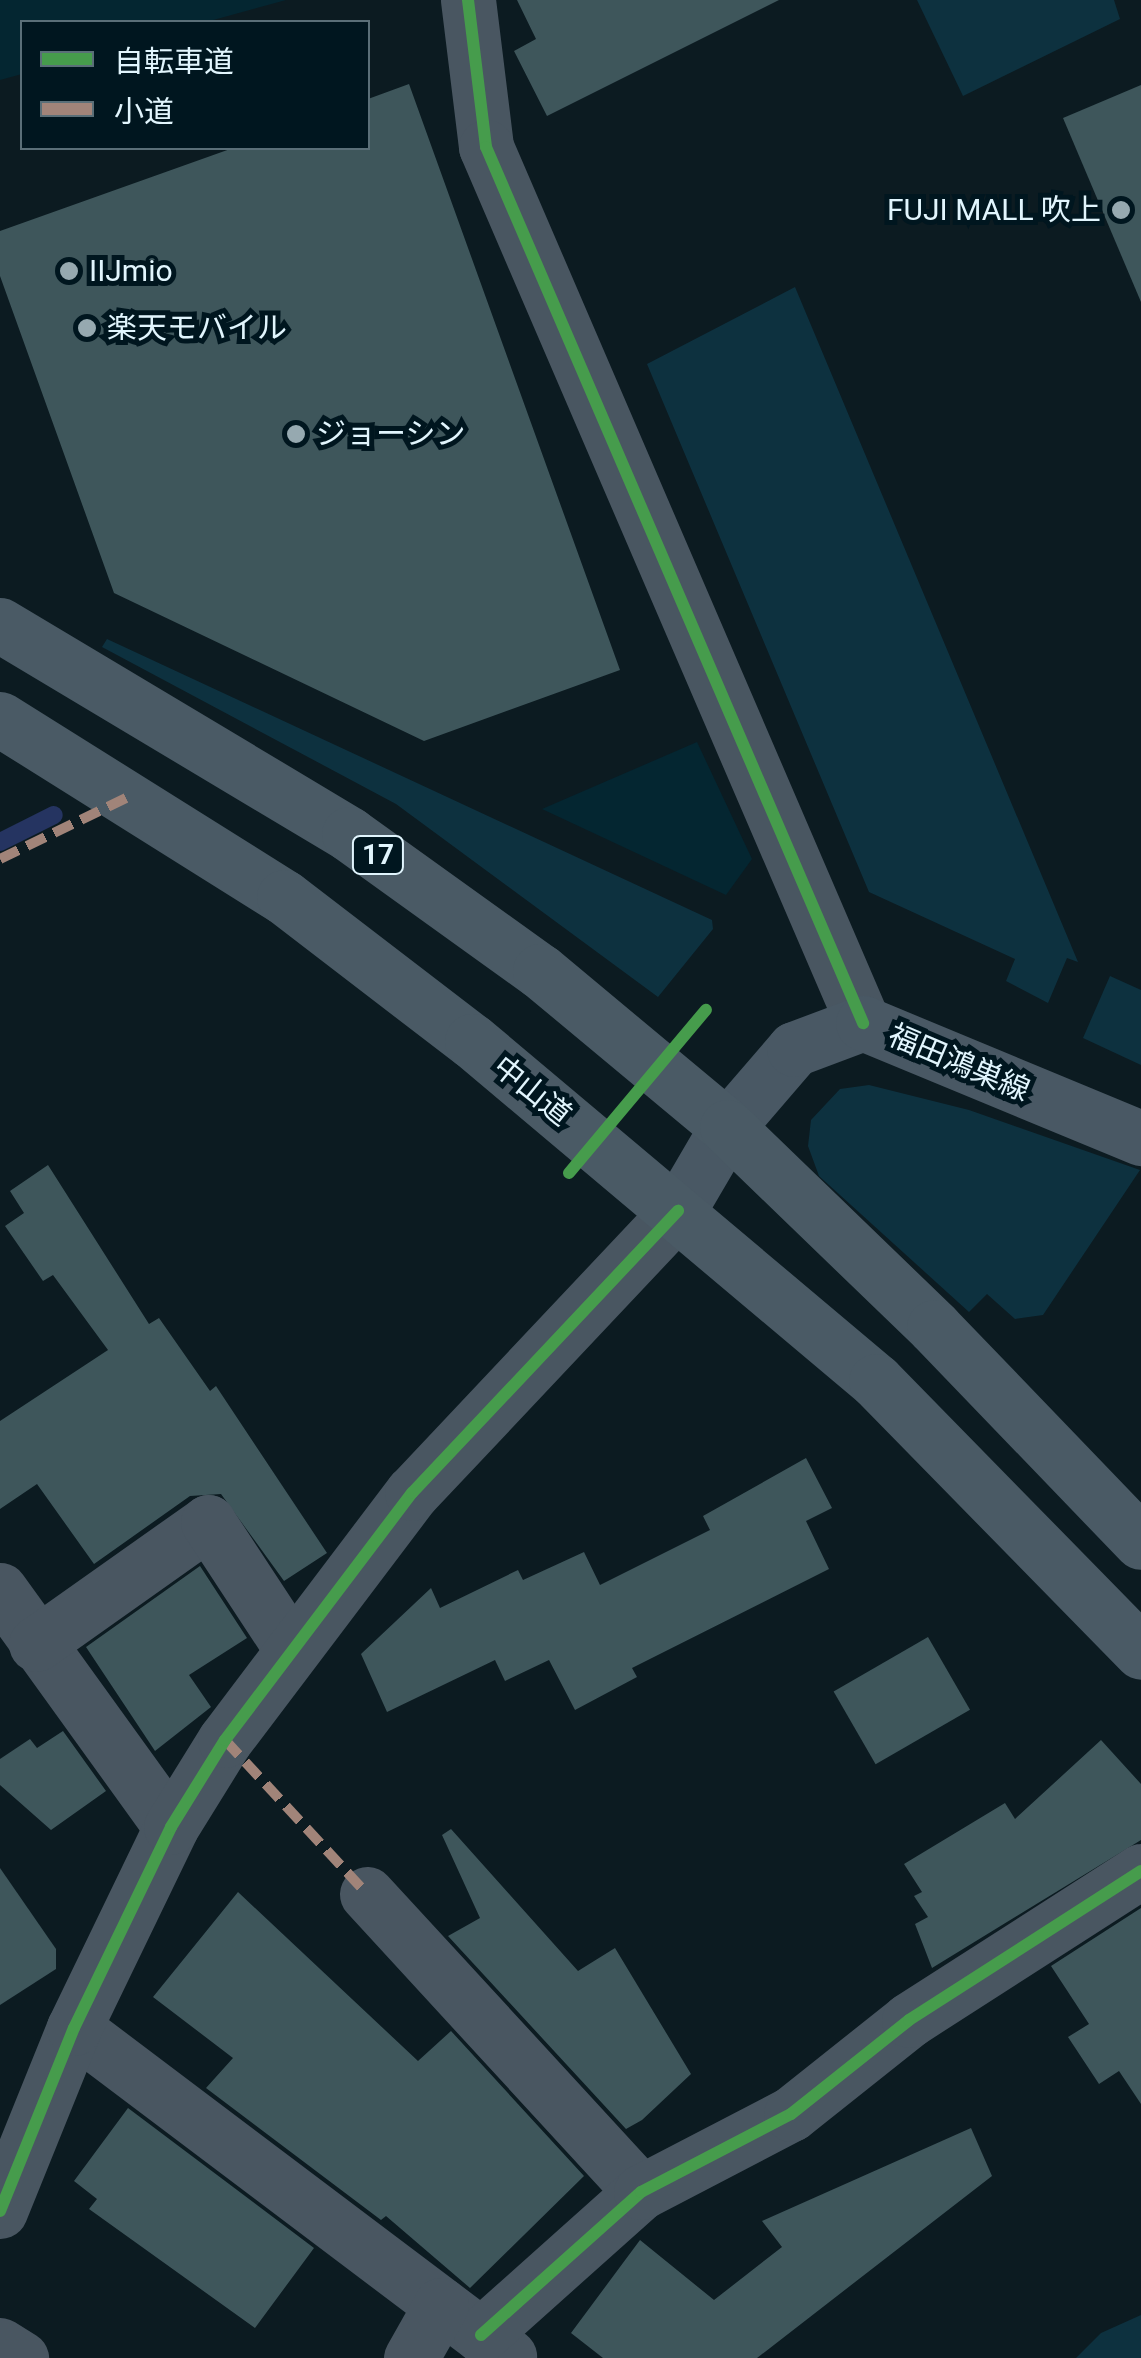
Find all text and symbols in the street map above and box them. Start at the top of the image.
legend [20,20,370,150]
text: 自転車道 [114,44,234,79]
text: 小道 [114,94,174,129]
place label: FUJI MALL 吹上 [887,192,1101,228]
marker: FUJI MALL 吹上 [1110,199,1132,221]
place label: IIJmio [89,253,173,289]
marker: IIJmio [58,260,80,282]
place label: 楽天モバイル [107,310,287,346]
marker: 楽天モバイル [76,317,98,339]
place label: ジョーシン [316,416,466,452]
marker: ジョーシン [285,423,307,445]
road number: 17 [350,832,406,878]
street label: 福田鴻巣線 [883,1017,1035,1109]
street label: 中山道 [486,1049,578,1133]

